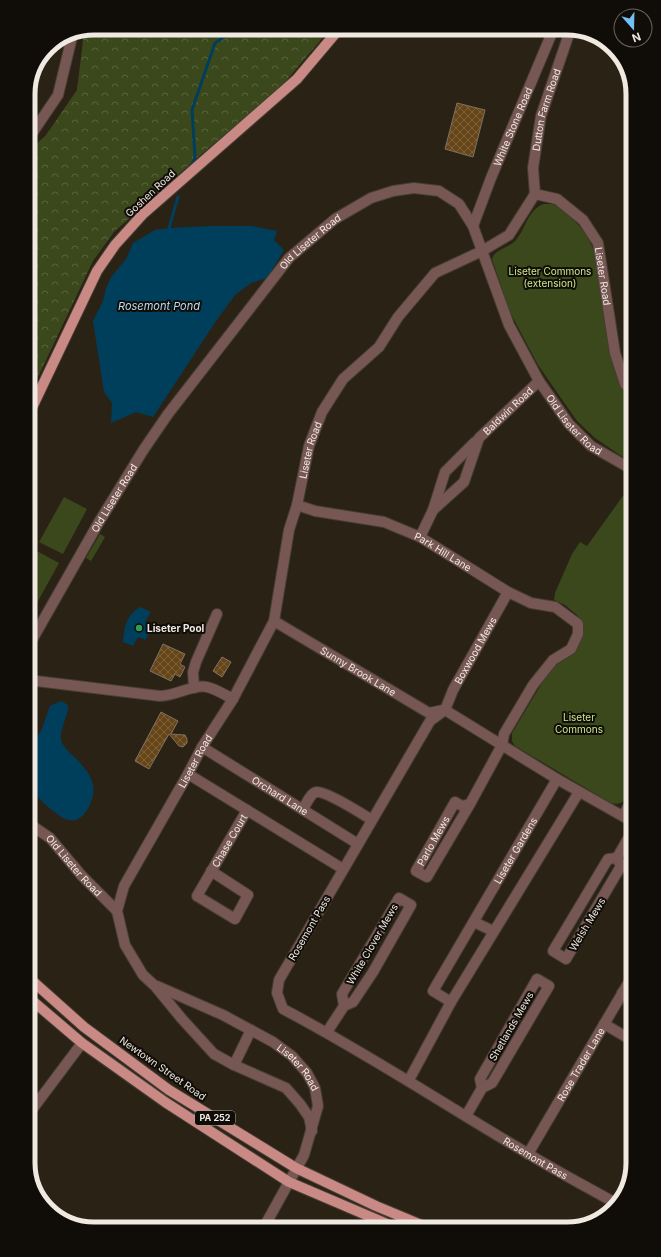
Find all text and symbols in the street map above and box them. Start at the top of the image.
north arrow [613,8,653,48]
text: N [630,29,643,45]
street label: Dutton Farm Road [530,67,563,152]
street label: White Stone Road [491,85,534,168]
street label: Goshen Road [123,167,177,219]
street label: Old Liseter Road [277,211,343,271]
street label: Liseter Road [593,246,614,306]
park label: Liseter Commons (extension) [509,265,591,289]
water label: Rosemont Pond [118,299,200,313]
street label: Baldwin Road [480,384,535,437]
street label: Old Liseter Road [544,392,604,457]
street label: Liseter Road [297,420,324,480]
street label: Old Liseter Road [88,462,139,534]
street label: Park Hill Lane [413,529,474,574]
street label: Boxwood Mews [452,615,499,686]
place label: Liseter Pool [147,622,205,634]
marker: Liseter Pool [134,623,144,633]
street label: Sunny Brook Lane [318,644,398,698]
park label: Liseter Commons [555,711,603,735]
street label: Liseter Road [175,732,215,790]
street label: Orchard Lane [250,774,311,818]
street label: Chase Court [209,811,250,869]
street label: Parlo Mews [414,814,452,868]
street label: Liseter Gardens [491,815,539,886]
street label: Old Liseter Road [44,832,104,898]
street label: Rosemont Pass [286,894,332,962]
street label: Welsh Mews [566,895,608,953]
street label: White Clover Mews [344,901,400,987]
street label: Shetlands Mews [486,989,536,1063]
street label: Rose Trader Lane [554,1025,607,1103]
street label: Newtown Street Road [118,1034,208,1102]
street label: Liseter Road [275,1041,321,1093]
road number: PA 252 [195,1111,235,1125]
street label: Rosemont Pass [501,1134,570,1182]

